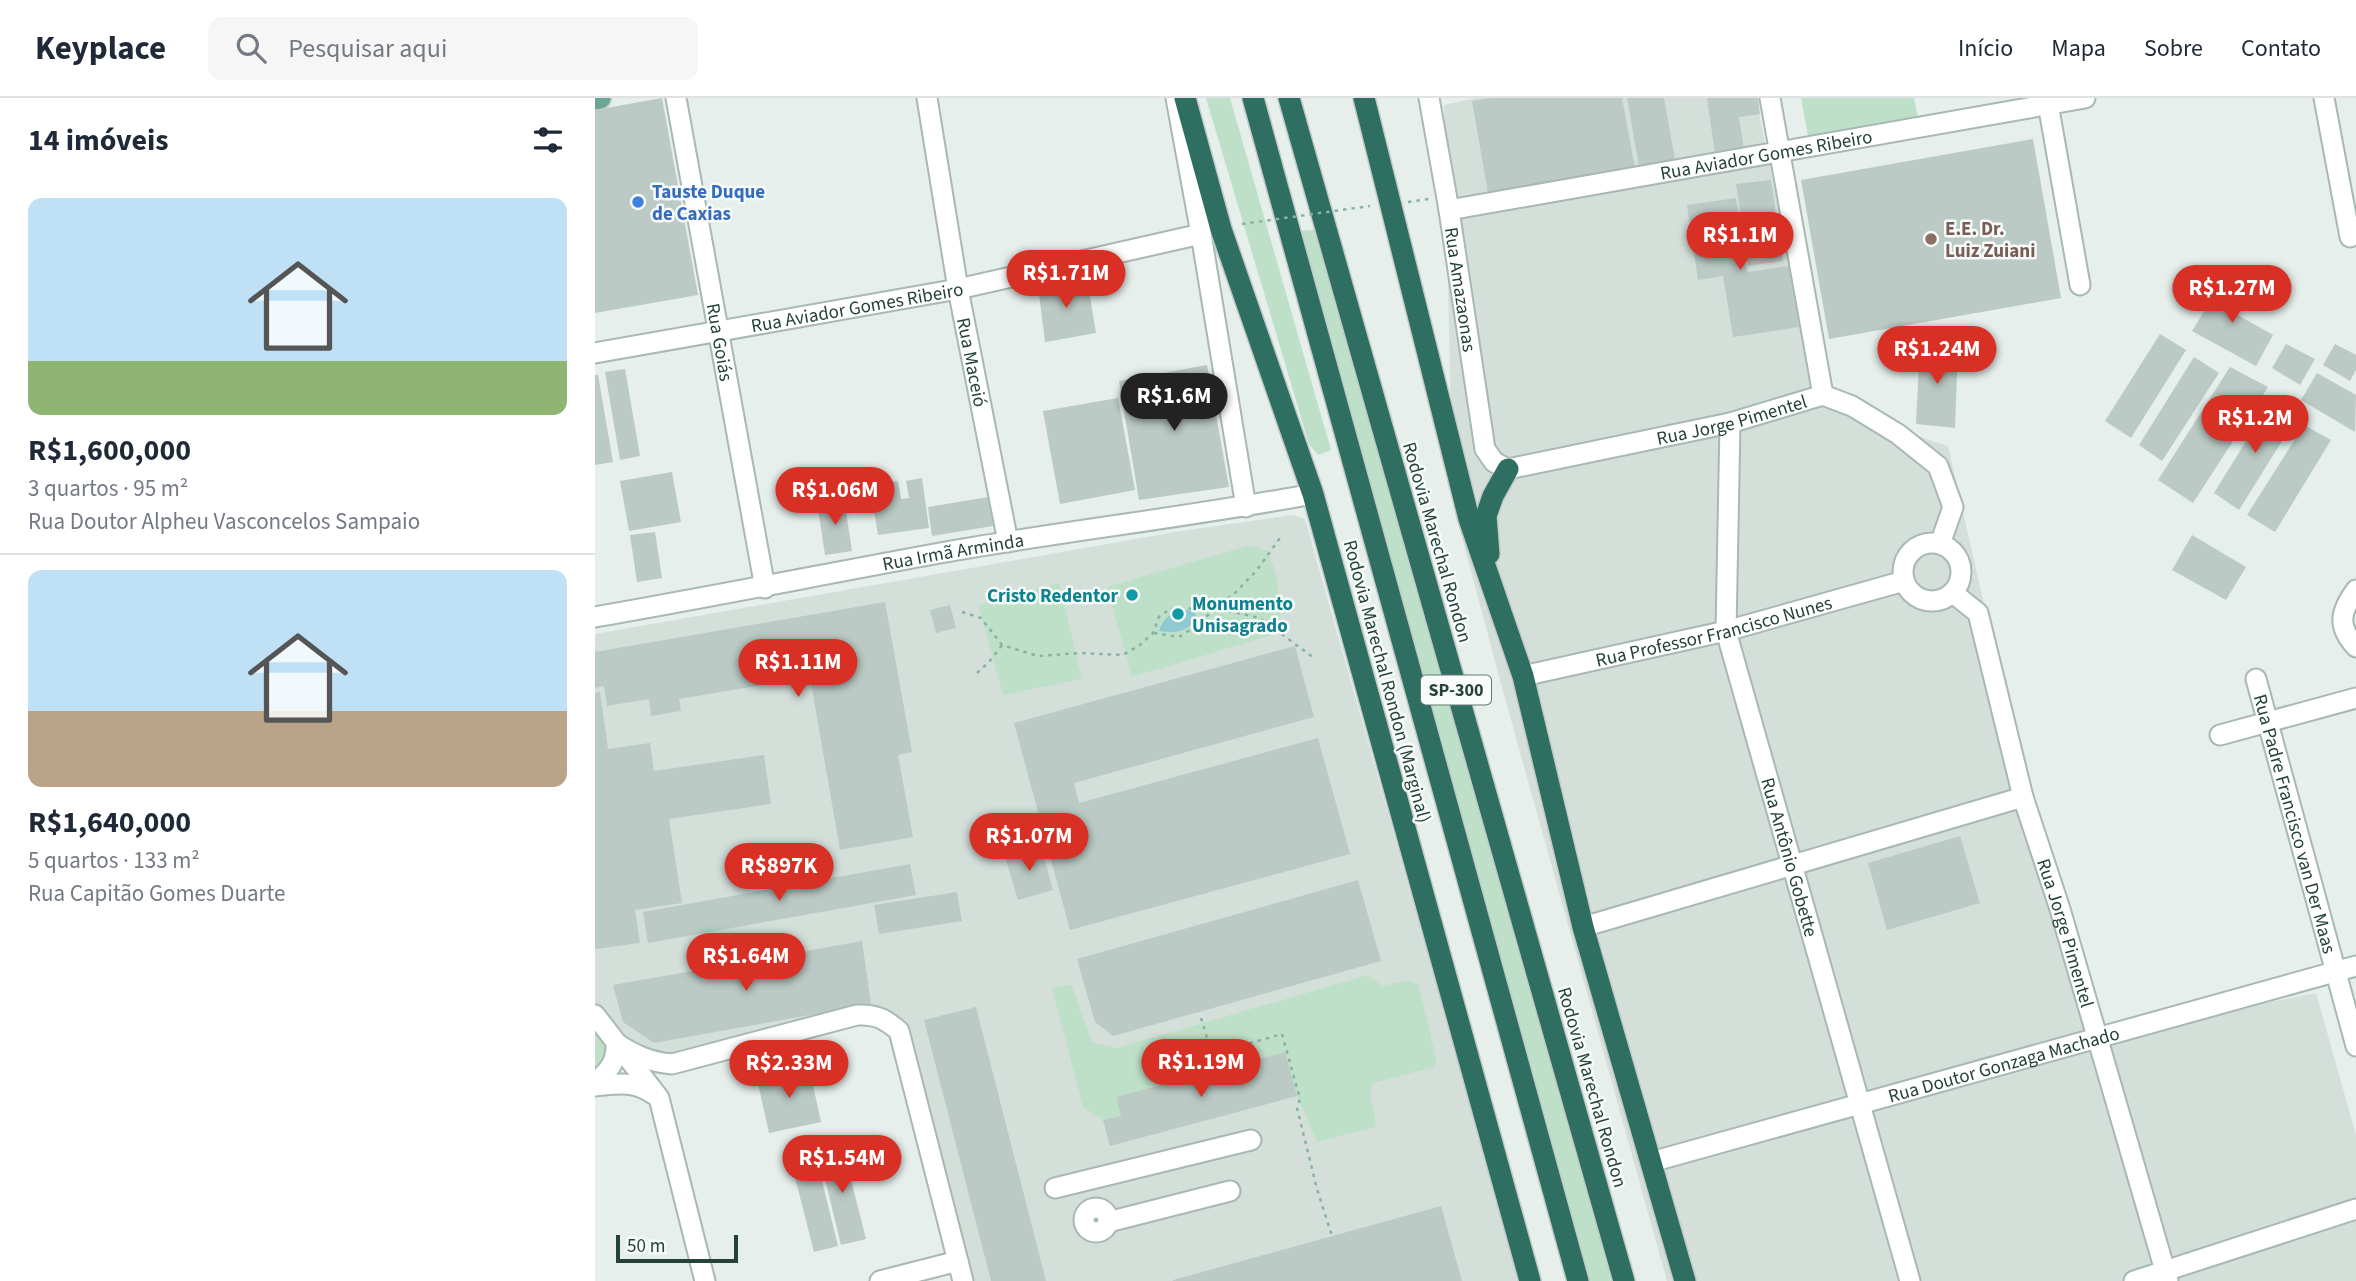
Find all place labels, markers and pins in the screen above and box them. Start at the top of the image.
place label: Tauste Duque de Caxias [652,179,765,228]
marker: Tauste Duque de Caxias [630,194,646,210]
pin: R$1.1M [1683,212,1797,272]
place label: E.E. Dr. Luiz Zuiani [1945,216,2035,265]
marker: E.E. Dr. Luiz Zuiani [1923,231,1939,247]
pin: R$1.71M [1001,250,1131,310]
pin: R$1.27M [2167,266,2297,325]
pin: R$1.24M [1872,327,2002,386]
pin: R$1.6M [1117,374,1231,433]
pin: R$1.2M [2198,396,2312,455]
pin: R$1.06M [770,468,900,527]
place label: Cristo Redentor [987,583,1118,610]
marker: Cristo Redentor [1124,587,1140,603]
place label: Monumento Unisagrado [1192,591,1293,640]
marker: Monumento Unisagrado [1170,606,1186,622]
pin: R$1.11M [733,640,863,699]
pin: R$1.07M [964,814,1094,873]
pin: R$897K [722,844,836,903]
pin: R$1.64M [681,934,811,993]
pin: R$2.33M [724,1040,854,1100]
pin: R$1.19M [1136,1040,1266,1099]
pin: R$1.54M [777,1136,907,1195]

